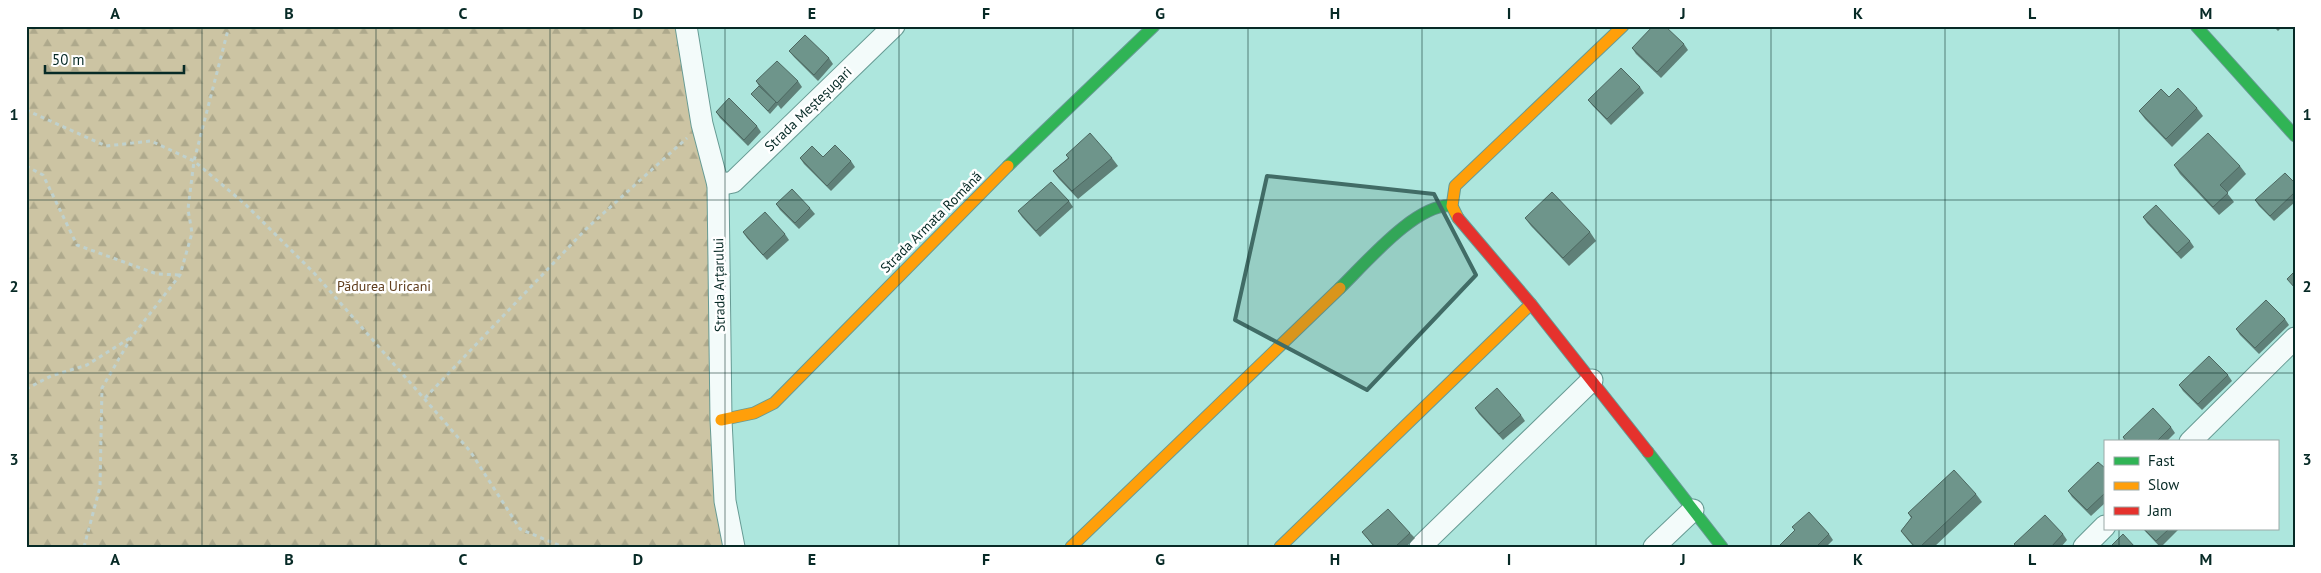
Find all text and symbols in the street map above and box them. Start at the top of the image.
text: A [110,3,120,23]
text: B [284,3,294,23]
text: C [459,3,468,23]
text: D [633,3,643,23]
text: E [808,3,816,23]
text: F [982,3,990,23]
text: G [1155,3,1165,23]
text: H [1330,3,1340,23]
text: I [1507,3,1511,23]
text: J [1679,3,1686,23]
text: K [1853,3,1863,23]
text: L [2028,3,2037,23]
text: M [2200,3,2212,23]
scale bar [45,42,184,74]
text: 50 m [52,50,85,69]
street label: Strada Meșteșugari [761,63,855,155]
text: 1 [9,104,19,124]
text: 1 [2302,104,2312,124]
street label: Strada Armata Română [876,167,986,277]
street label: Strada Arțarului [709,238,729,332]
text: 2 [9,276,19,296]
text: 2 [2302,276,2312,296]
park label: Pădurea Uricani [337,277,431,295]
legend [2104,440,2278,530]
text: 3 [9,449,19,469]
text: 3 [2302,449,2312,469]
text: Fast [2148,451,2175,470]
text: Slow [2148,475,2179,494]
text: Jam [2147,501,2172,520]
text: A [110,549,120,569]
text: B [284,549,294,569]
text: C [459,549,468,569]
text: D [633,549,643,569]
text: E [808,549,816,569]
text: F [982,549,990,569]
text: G [1155,549,1165,569]
text: H [1330,549,1340,569]
text: I [1507,549,1511,569]
text: J [1679,549,1686,569]
text: K [1853,549,1863,569]
text: L [2028,549,2037,569]
text: M [2200,549,2212,569]

